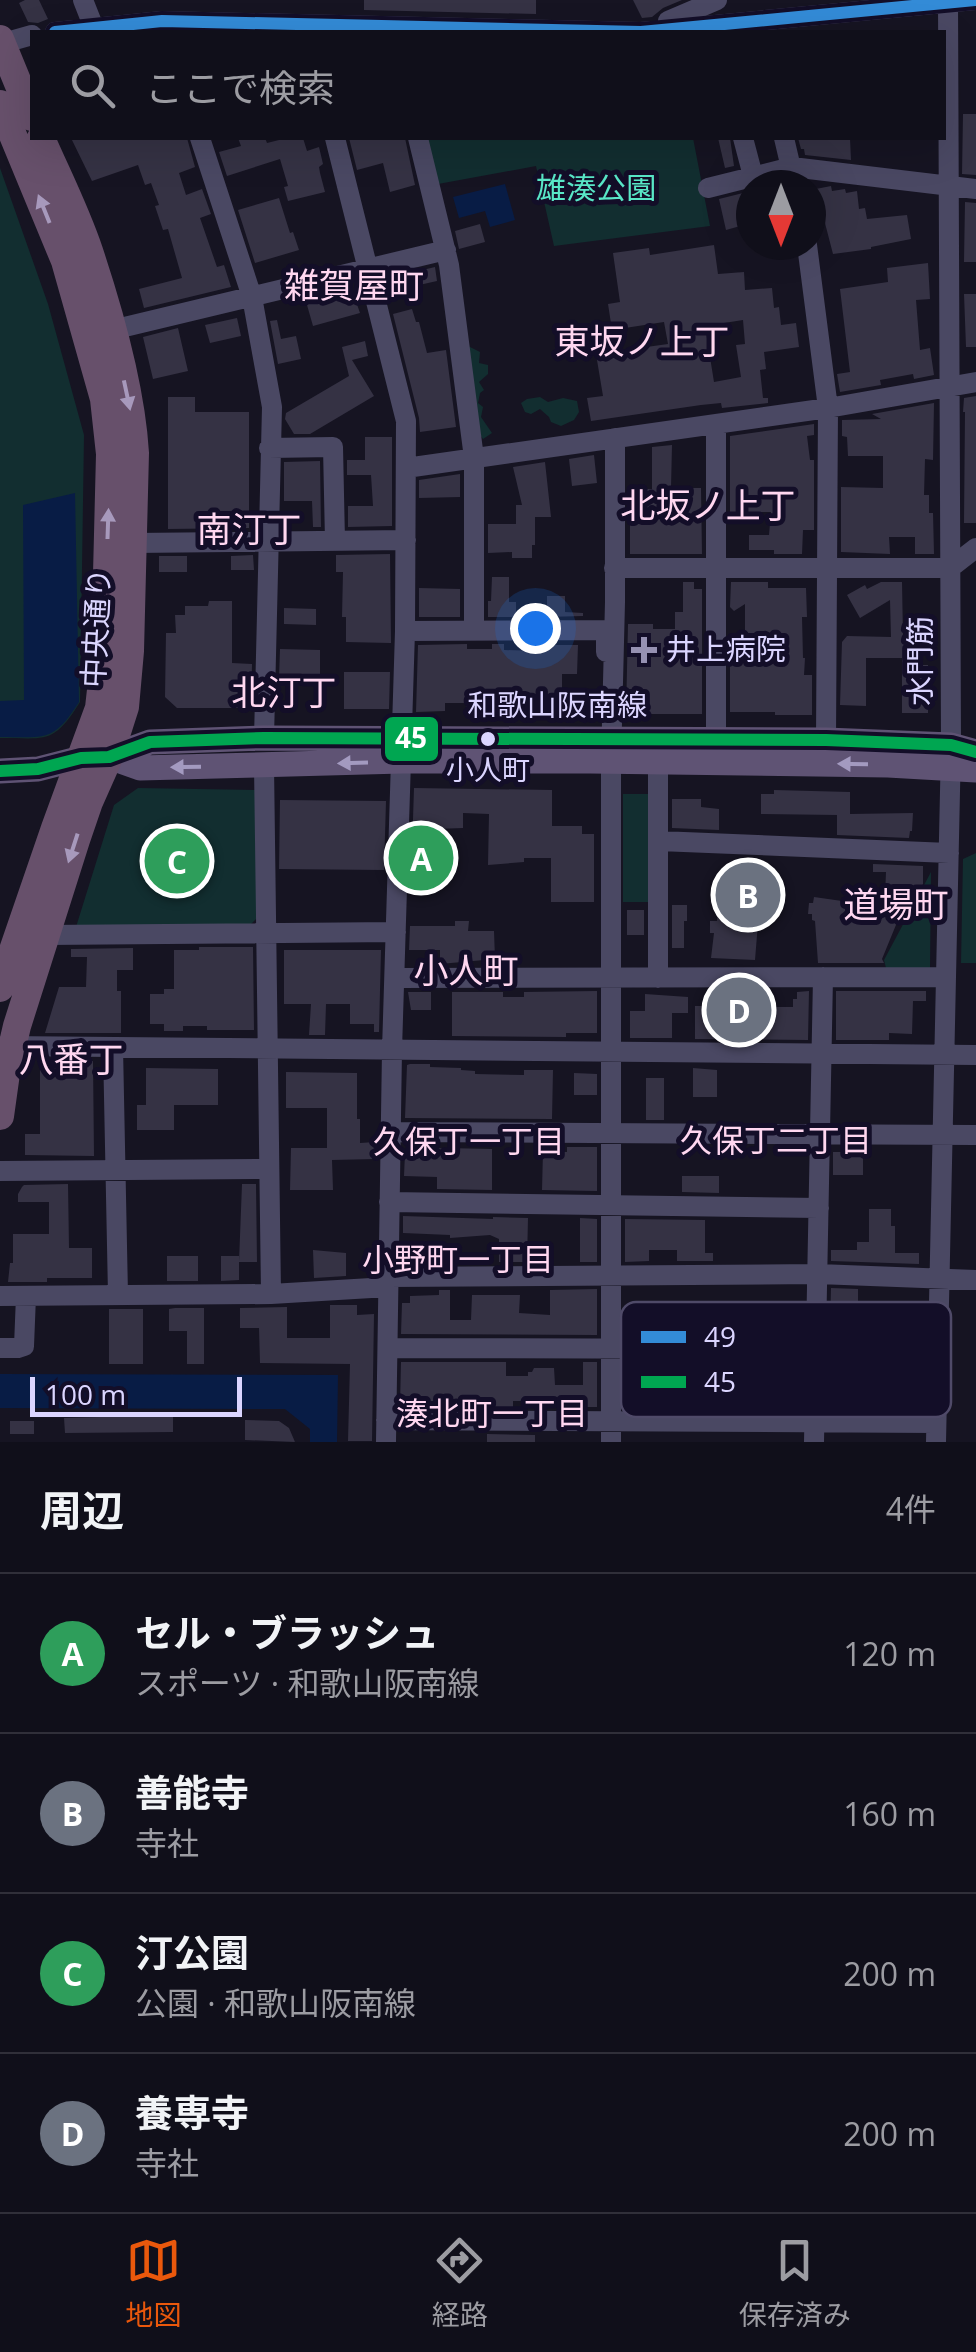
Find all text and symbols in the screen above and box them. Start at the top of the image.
search box [30,30,946,140]
icon: search [65,58,120,113]
text: ここで検索 [145,61,335,113]
park label: 雄湊公園 [536,167,656,208]
north arrow [736,170,826,260]
one-way arrow [35,194,51,224]
district label: 雑賀屋町 [284,261,424,308]
district label: 東坂ノ上丁 [554,317,730,364]
one-way arrow [119,380,135,411]
district label: 北坂ノ上丁 [620,481,796,528]
district label: 南汀丁 [196,505,302,552]
one-way arrow [101,508,117,540]
street label: 中央通り [72,567,119,689]
your location [510,603,561,654]
street label: 水門筋 [899,616,940,706]
place label: 井上病院 [666,628,786,669]
marker: 井上病院 [631,637,657,663]
district label: 北汀丁 [231,668,337,715]
street label: 和歌山阪南線 [467,684,647,725]
line badge: 45 [383,715,440,763]
text: 45 [395,718,427,756]
marker: 小人町 [478,729,498,749]
place label: 小人町 [446,750,530,788]
one-way arrow [337,755,369,771]
one-way arrow [837,756,869,772]
one-way arrow [169,759,201,775]
pin: A [388,820,454,896]
pin: C [144,824,210,898]
one-way arrow [65,833,80,863]
pin: B [716,858,780,932]
district label: 道場町 [843,880,949,927]
district label: 小人町 [413,946,519,993]
pin: D [706,972,772,1048]
district label: 八番丁 [18,1035,124,1082]
district label: 久保丁二丁目 [680,1118,872,1161]
district label: 久保丁一丁目 [373,1119,565,1162]
district label: 小野町一丁目 [362,1237,554,1280]
legend [621,1302,951,1417]
text: 49 [704,1317,736,1355]
text: 45 [704,1362,736,1400]
scale bar [30,1372,242,1416]
text: 100 m [45,1375,126,1413]
district label: 湊北町一丁目 [396,1391,588,1434]
text: 周辺 [40,1481,124,1538]
text: 4件 [886,1487,936,1530]
text: セル・ブラッシュ [135,1606,439,1658]
text: A [61,1632,84,1675]
text: 120 m [843,1632,936,1675]
text: スポーツ · 和歌山阪南線 [135,1661,479,1704]
text: 善能寺 [135,1766,249,1818]
text: B [62,1792,83,1835]
text: 160 m [843,1792,936,1835]
text: 寺社 [135,1821,199,1864]
text: 汀公園 [135,1926,249,1978]
text: C [62,1952,83,1995]
text: 200 m [843,1952,936,1995]
text: 公園 · 和歌山阪南線 [135,1981,416,2024]
text: 養専寺 [135,2086,249,2138]
text: D [61,2112,84,2155]
text: 200 m [843,2112,936,2155]
text: 寺社 [135,2141,199,2184]
tab: 地図 [125,2233,181,2333]
tab: 経路 [432,2233,488,2333]
tab: 保存済み [739,2233,851,2333]

